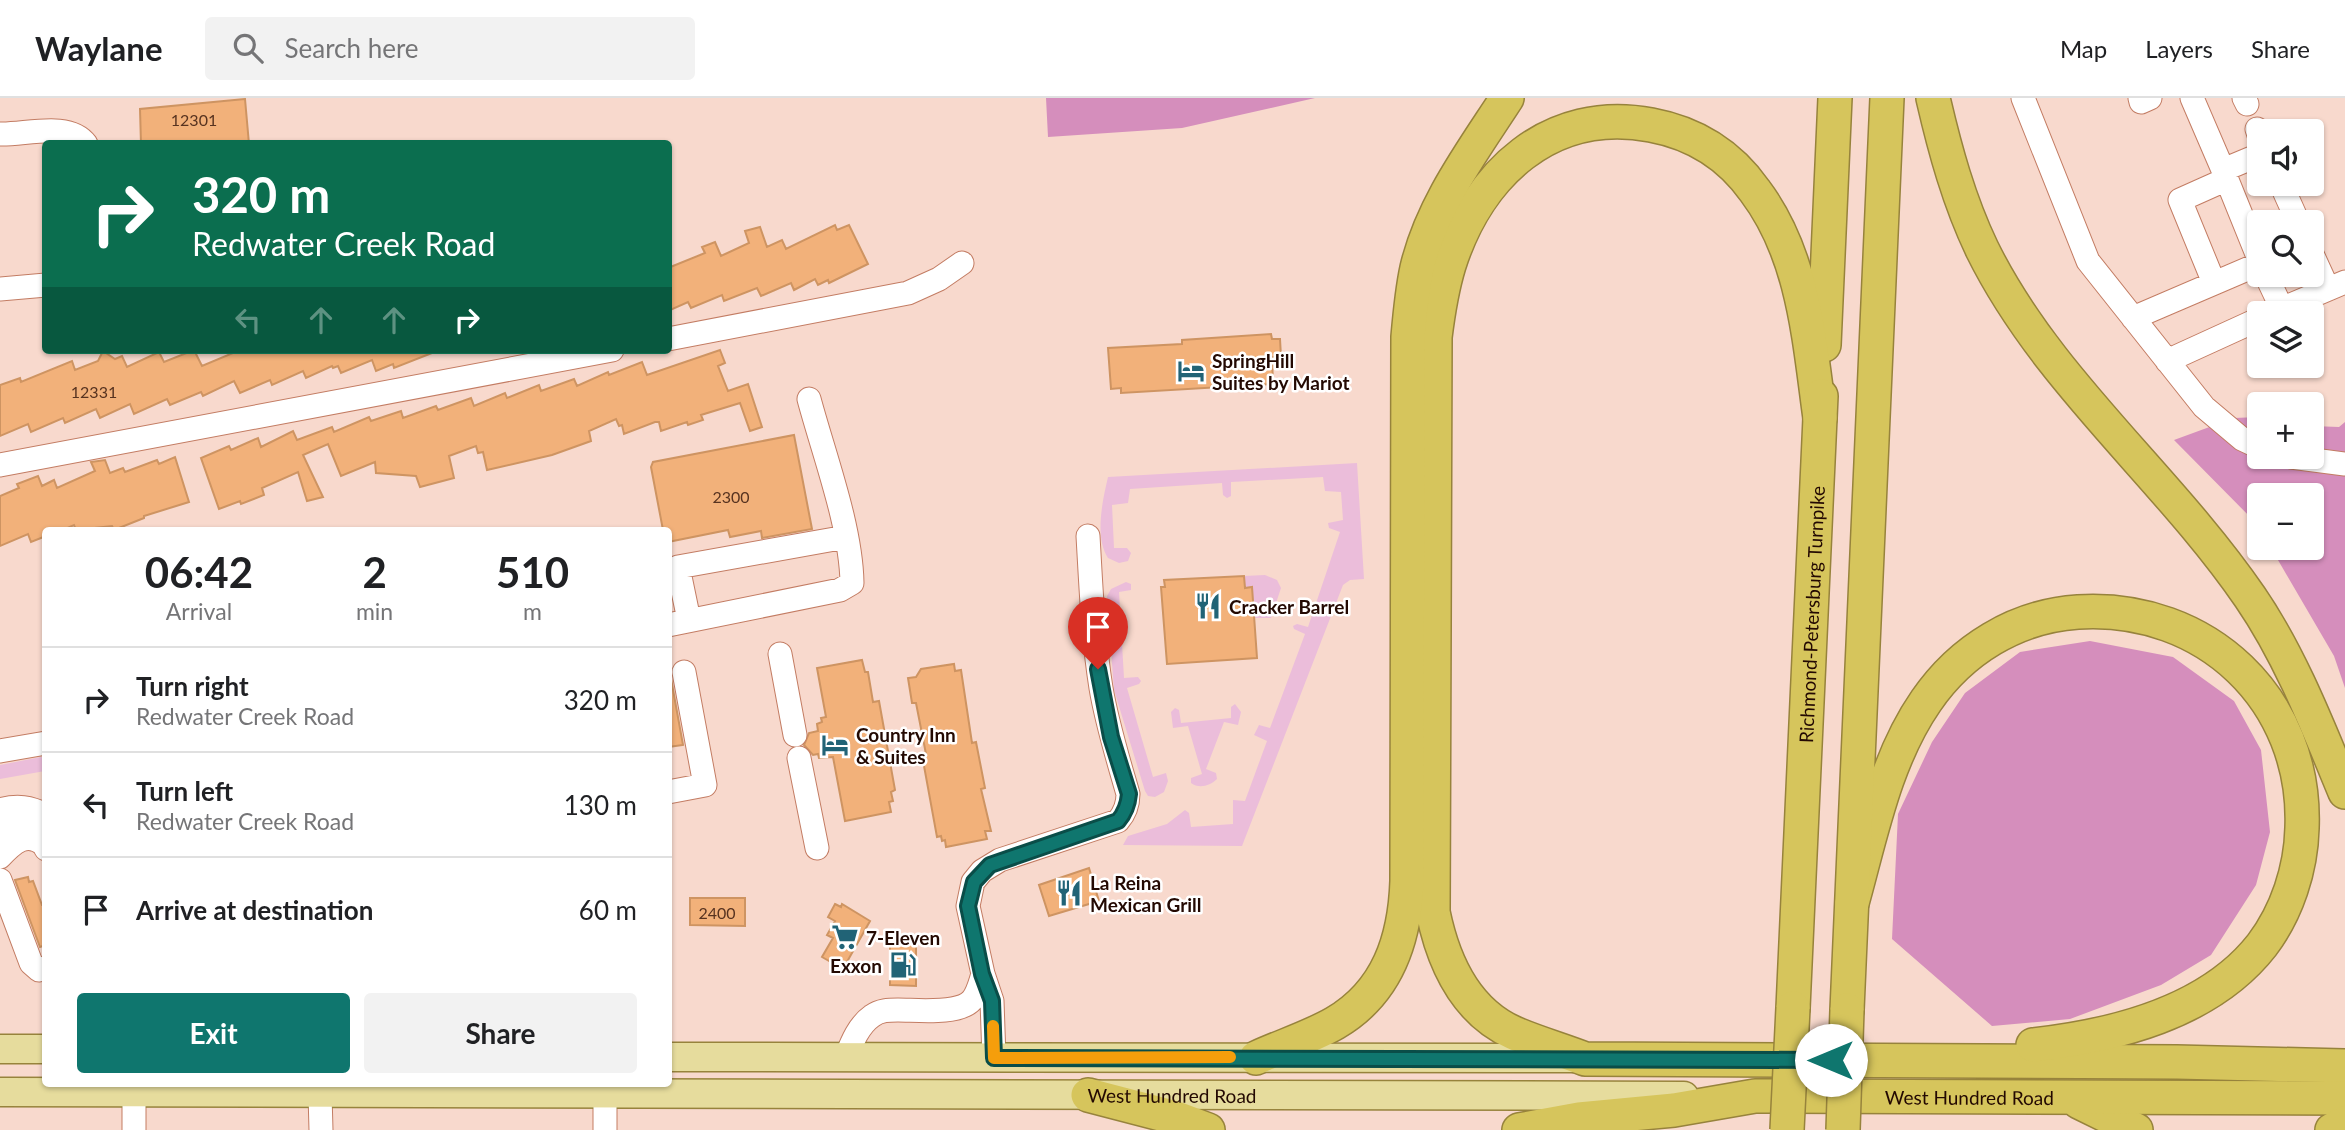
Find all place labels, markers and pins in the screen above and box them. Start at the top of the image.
place label: SpringHill Suites by Mariot [1212,349,1350,394]
hotel icon: SpringHill Suites by Mariot [1176,356,1206,386]
restaurant icon: Cracker Barrel [1193,591,1223,621]
place label: Cracker Barrel [1229,595,1349,618]
pin [1068,597,1128,669]
place label: Country Inn & Suites [856,723,956,768]
hotel icon: Country Inn & Suites [820,730,850,760]
place label: La Reina Mexican Grill [1090,871,1202,916]
restaurant icon: La Reina Mexican Grill [1054,878,1084,908]
supermarket icon: 7-Eleven [830,922,860,952]
place label: 7-Eleven [866,926,940,949]
fuel station icon: Exxon [888,950,918,980]
place label: Exxon [830,954,882,977]

